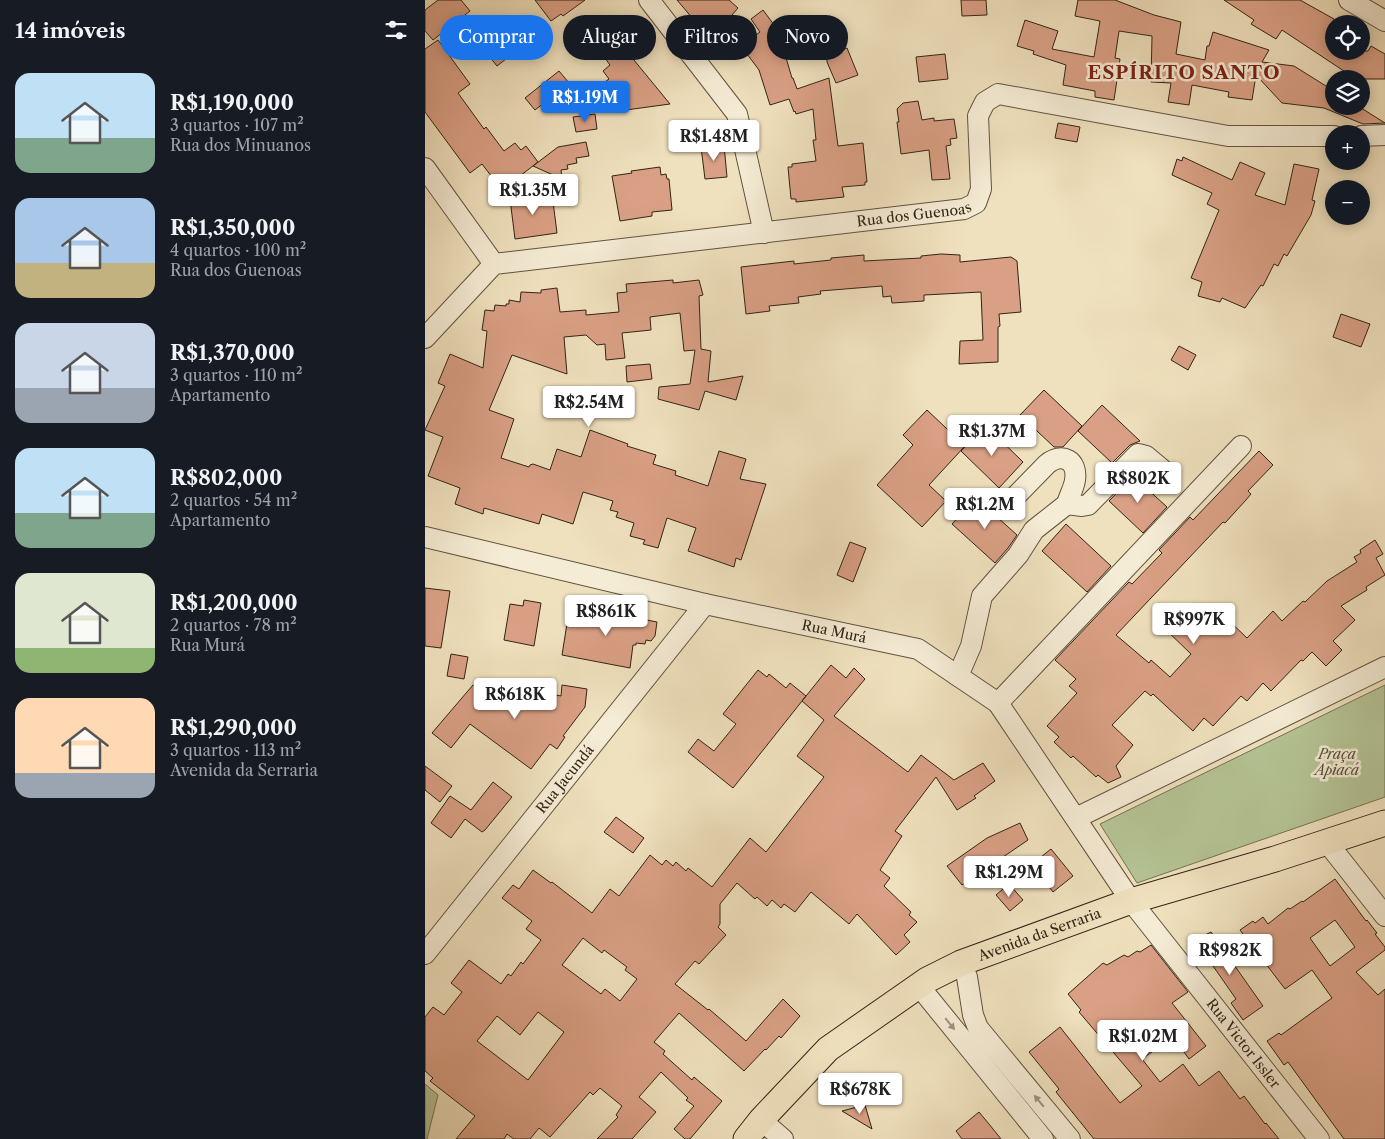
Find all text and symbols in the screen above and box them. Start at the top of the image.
chip: Comprar [440,15,553,60]
chip: Alugar [563,15,656,60]
chip: Filtros [666,15,757,60]
chip: Novo [767,15,848,60]
map controls [1325,15,1370,225]
button: locate [1325,15,1370,60]
icon: filters [382,16,410,44]
text: 14 imóveis [15,18,126,43]
district label: ESPÍRITO SANTO [1087,61,1281,84]
button: layers [1325,70,1370,115]
pin: R$1.19M [539,80,631,123]
text: R$1.19M [552,87,618,107]
text: R$1,190,000 [170,90,294,115]
icon: home [55,93,115,153]
text: 3 quartos · 107 m² [170,115,304,135]
pin: R$1.48M [668,120,760,162]
button: + [1325,125,1370,170]
text: R$1.48M [679,126,749,146]
text: Rua dos Minuanos [170,135,311,155]
pin: R$1.35M [487,174,579,216]
text: R$1.35M [499,180,567,200]
button: − [1325,180,1370,225]
street label: Rua dos Guenoas [856,198,975,231]
text: R$1,350,000 [170,215,295,240]
icon: home [55,218,115,278]
text: 4 quartos · 100 m² [170,240,306,260]
text: Rua dos Guenoas [170,260,302,280]
text: R$1,370,000 [170,340,295,365]
icon: home [55,343,115,403]
text: 3 quartos · 110 m² [170,365,303,385]
text: Apartamento [170,385,270,405]
pin: R$2.54M [543,386,635,428]
text: R$2.54M [554,392,624,412]
pin: R$1.37M [946,414,1038,457]
text: R$1.37M [958,421,1026,441]
pin: R$802K [1097,462,1179,504]
text: R$802,000 [170,465,282,490]
icon: home [55,468,115,528]
text: R$802K [1106,468,1170,488]
pin: R$1.2M [944,488,1026,530]
text: 2 quartos · 54 m² [170,490,297,510]
text: R$1.2M [955,494,1015,514]
text: Apartamento [170,510,270,530]
text: R$1,200,000 [170,590,298,615]
icon: home [55,593,115,653]
pin: R$861K [565,594,647,637]
text: R$861K [576,601,636,621]
pin: R$997K [1153,602,1235,645]
text: R$997K [1163,609,1225,629]
text: 2 quartos · 78 m² [170,615,297,635]
street label: Rua Murá [800,616,869,647]
text: Rua Murá [170,635,245,655]
pin: R$618K [474,678,556,720]
text: R$618K [485,684,545,704]
text: R$1,290,000 [170,715,297,740]
icon: home [55,718,115,778]
text: 3 quartos · 113 m² [170,740,301,760]
street label: Rua Jacundá [532,741,598,817]
park label: Praça Apiacá [1313,745,1360,779]
text: Avenida da Serraria [170,760,318,780]
pin: R$1.29M [963,856,1055,898]
text: R$1.29M [975,862,1043,882]
street label: Avenida da Serraria [975,904,1104,965]
pin: R$982K [1189,934,1271,976]
text: R$982K [1199,940,1261,960]
street label: Rua Victor Issler [1202,995,1284,1092]
one-way arrow [944,1017,955,1030]
pin: R$1.02M [1097,1020,1189,1062]
text: R$1.02M [1108,1026,1178,1046]
pin: R$678K [819,1072,901,1115]
text: R$678K [829,1079,891,1099]
one-way arrow [1033,1095,1044,1108]

